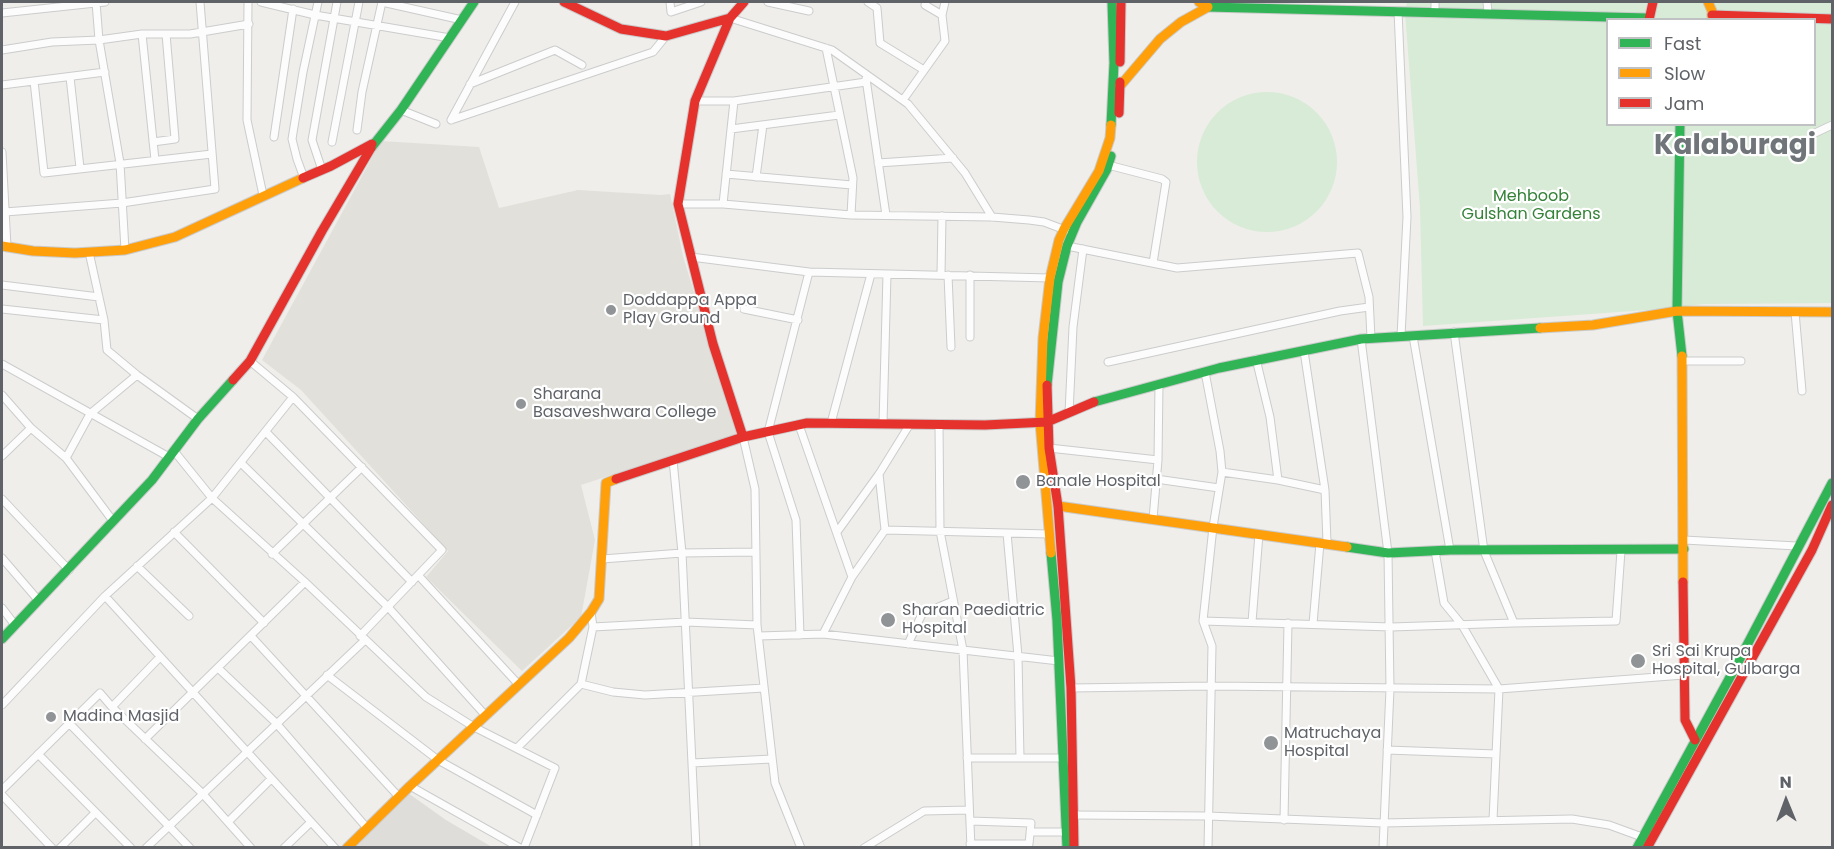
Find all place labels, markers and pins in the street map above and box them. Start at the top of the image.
place label: Doddappa Appa Play Ground [623,291,757,329]
marker: Doddappa Appa Play Ground [604,303,618,317]
place label: Sharana Basaveshwara College [533,385,716,423]
marker: Sharana Basaveshwara College [514,397,528,411]
place label: Banale Hospital [1036,472,1161,492]
marker: Banale Hospital [1014,473,1032,491]
place label: Sharan Paediatric Hospital [902,601,1045,639]
marker: Sharan Paediatric Hospital [879,611,897,629]
place label: Sri Sai Krupa Hospital, Gulbarga [1652,642,1800,680]
marker: Sri Sai Krupa Hospital, Gulbarga [1629,652,1647,670]
place label: Madina Masjid [63,707,179,727]
marker: Madina Masjid [44,710,58,724]
place label: Matruchaya Hospital [1284,724,1381,762]
marker: Matruchaya Hospital [1262,734,1280,752]

